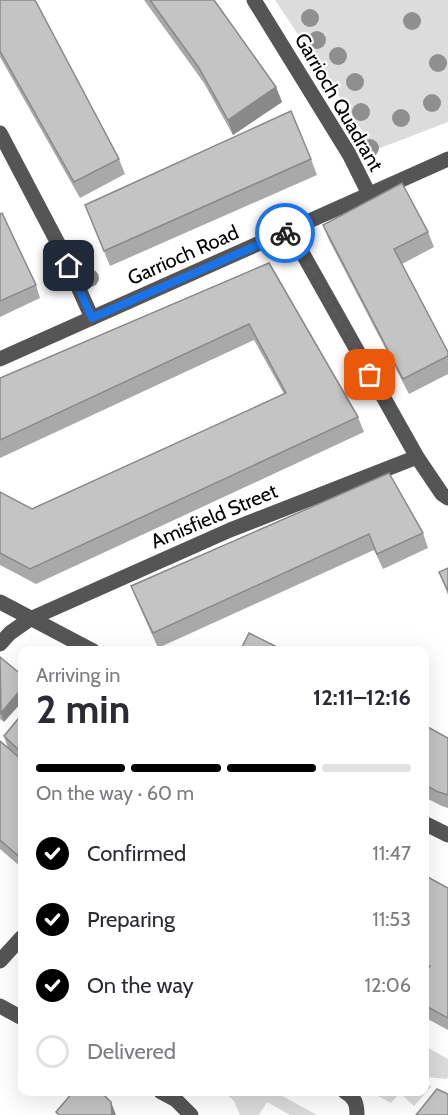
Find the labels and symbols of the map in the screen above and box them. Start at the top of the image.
street label: Garrioch Quadrant [290,29,388,175]
courier [255,203,315,263]
street label: Garrioch Road [124,220,242,290]
pin [43,240,94,291]
pin [344,349,395,400]
street label: Amisfield Street [147,478,281,553]

